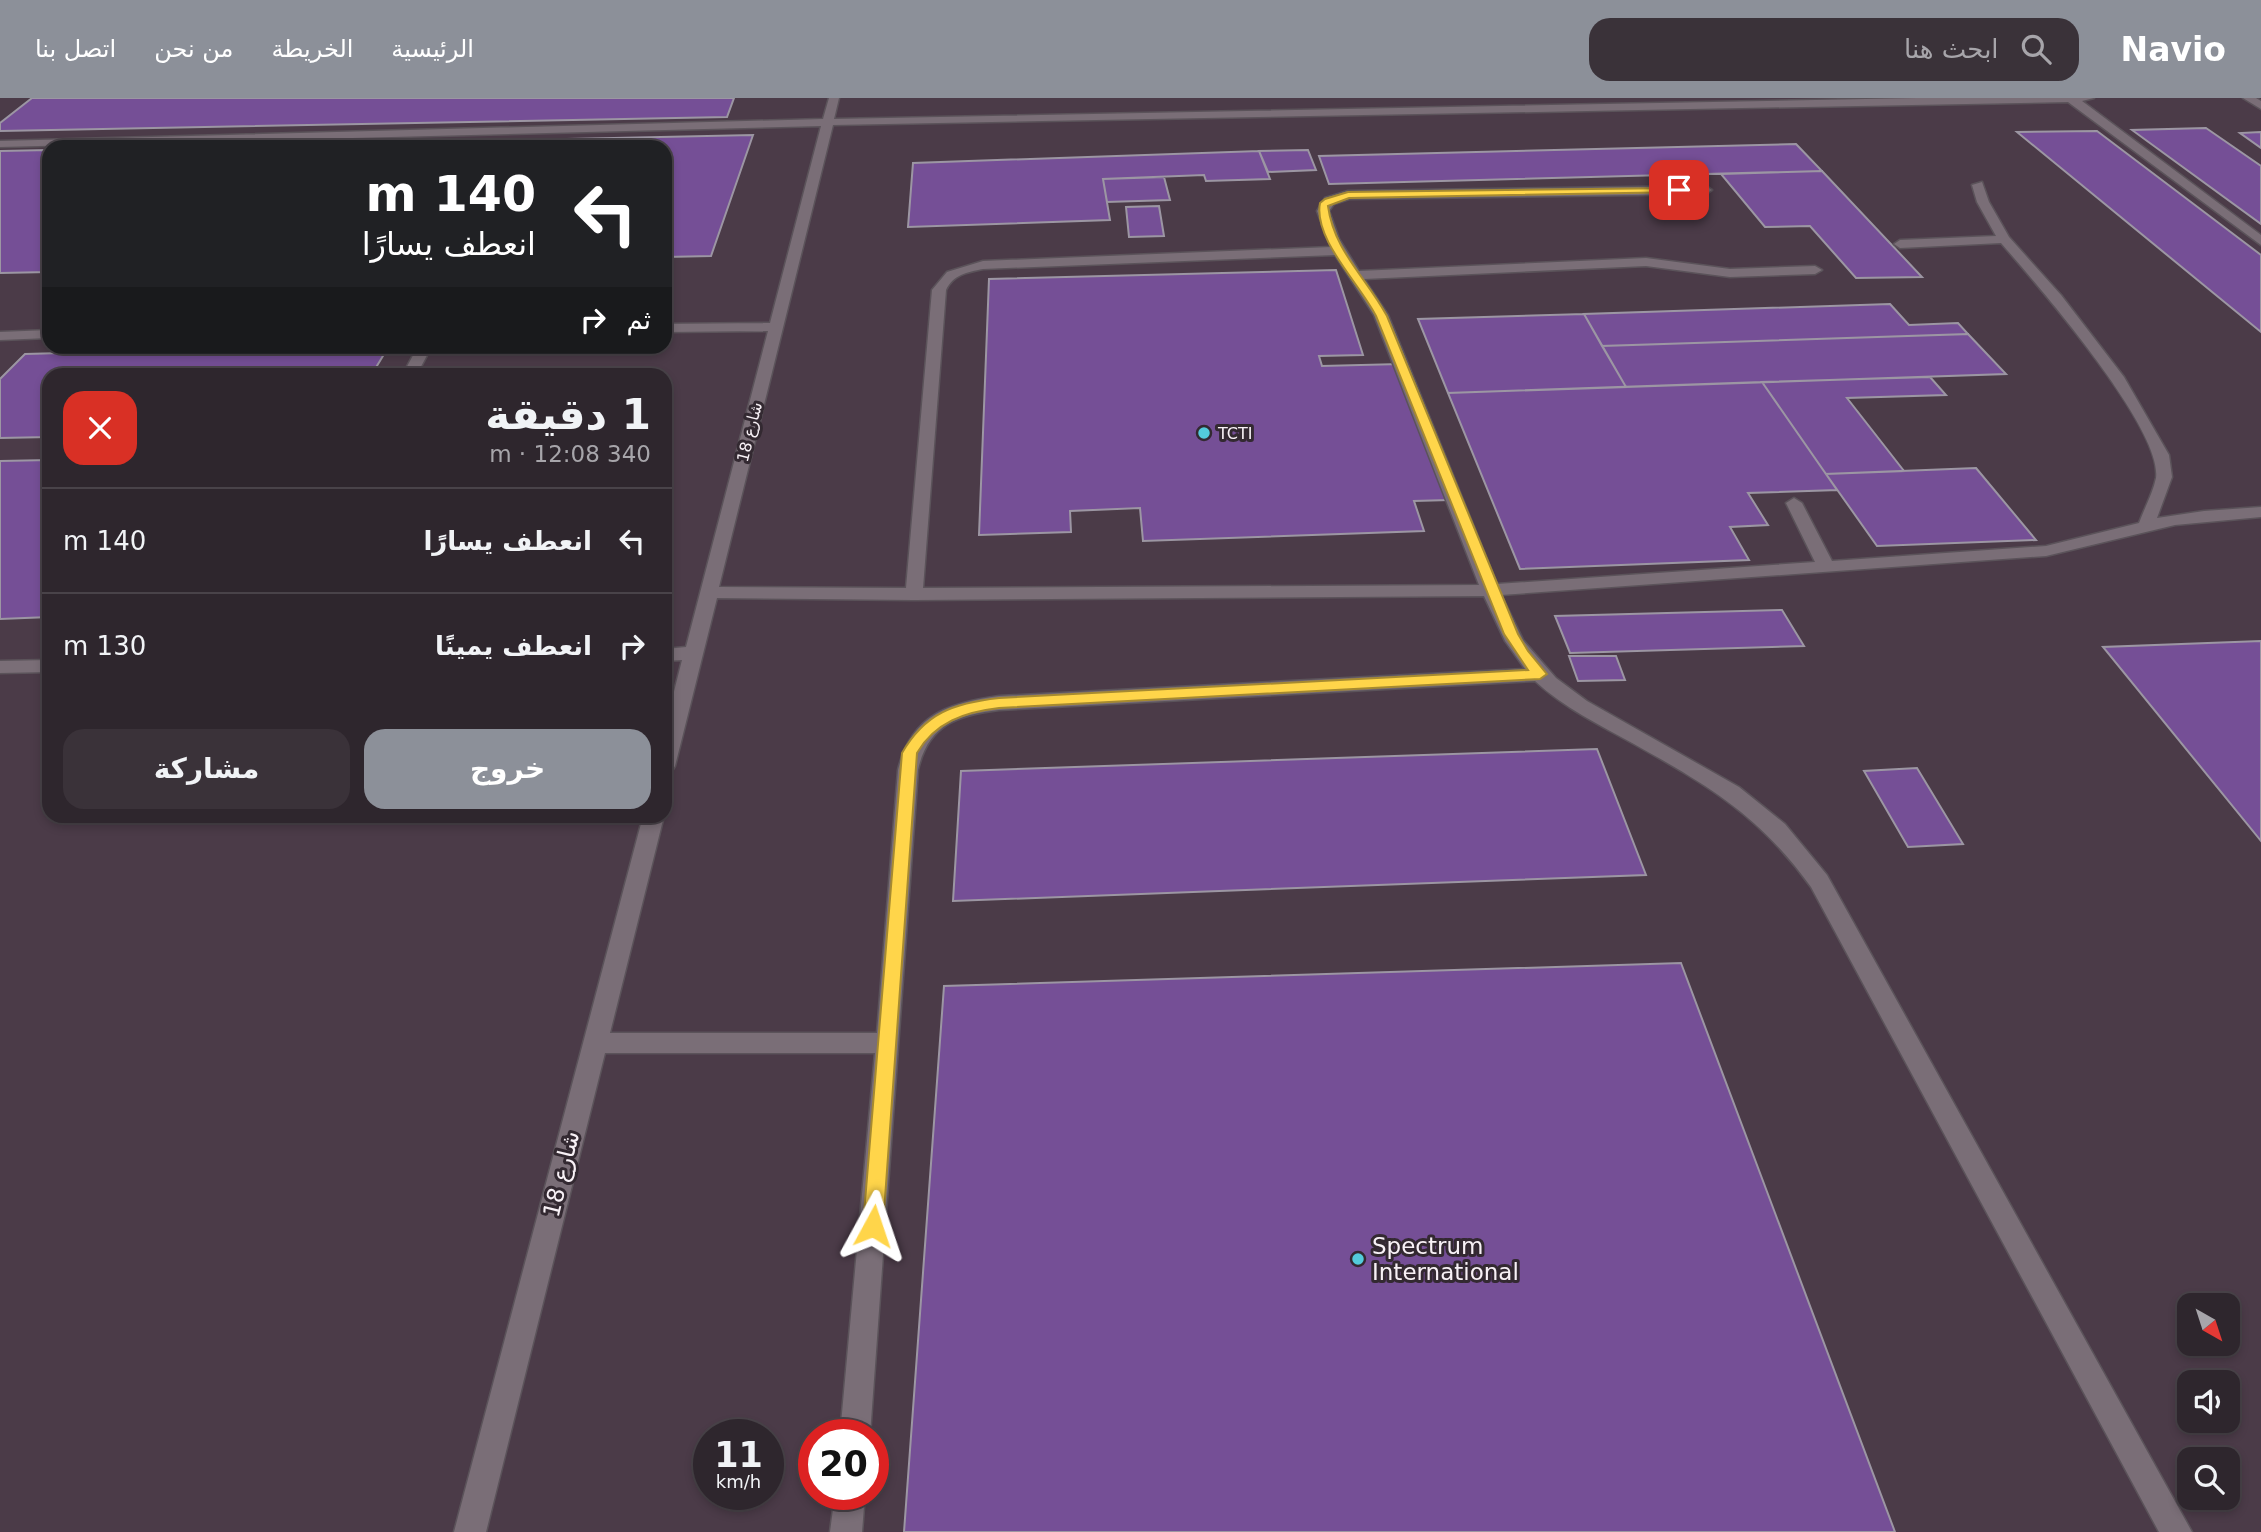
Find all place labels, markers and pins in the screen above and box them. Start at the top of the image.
pin [1649,160,1709,220]
place label: TCTI [1217,424,1253,443]
marker: TCTI [1196,425,1212,441]
place label: Spectrum International [1372,1233,1519,1285]
marker: Spectrum International [1350,1251,1366,1267]

